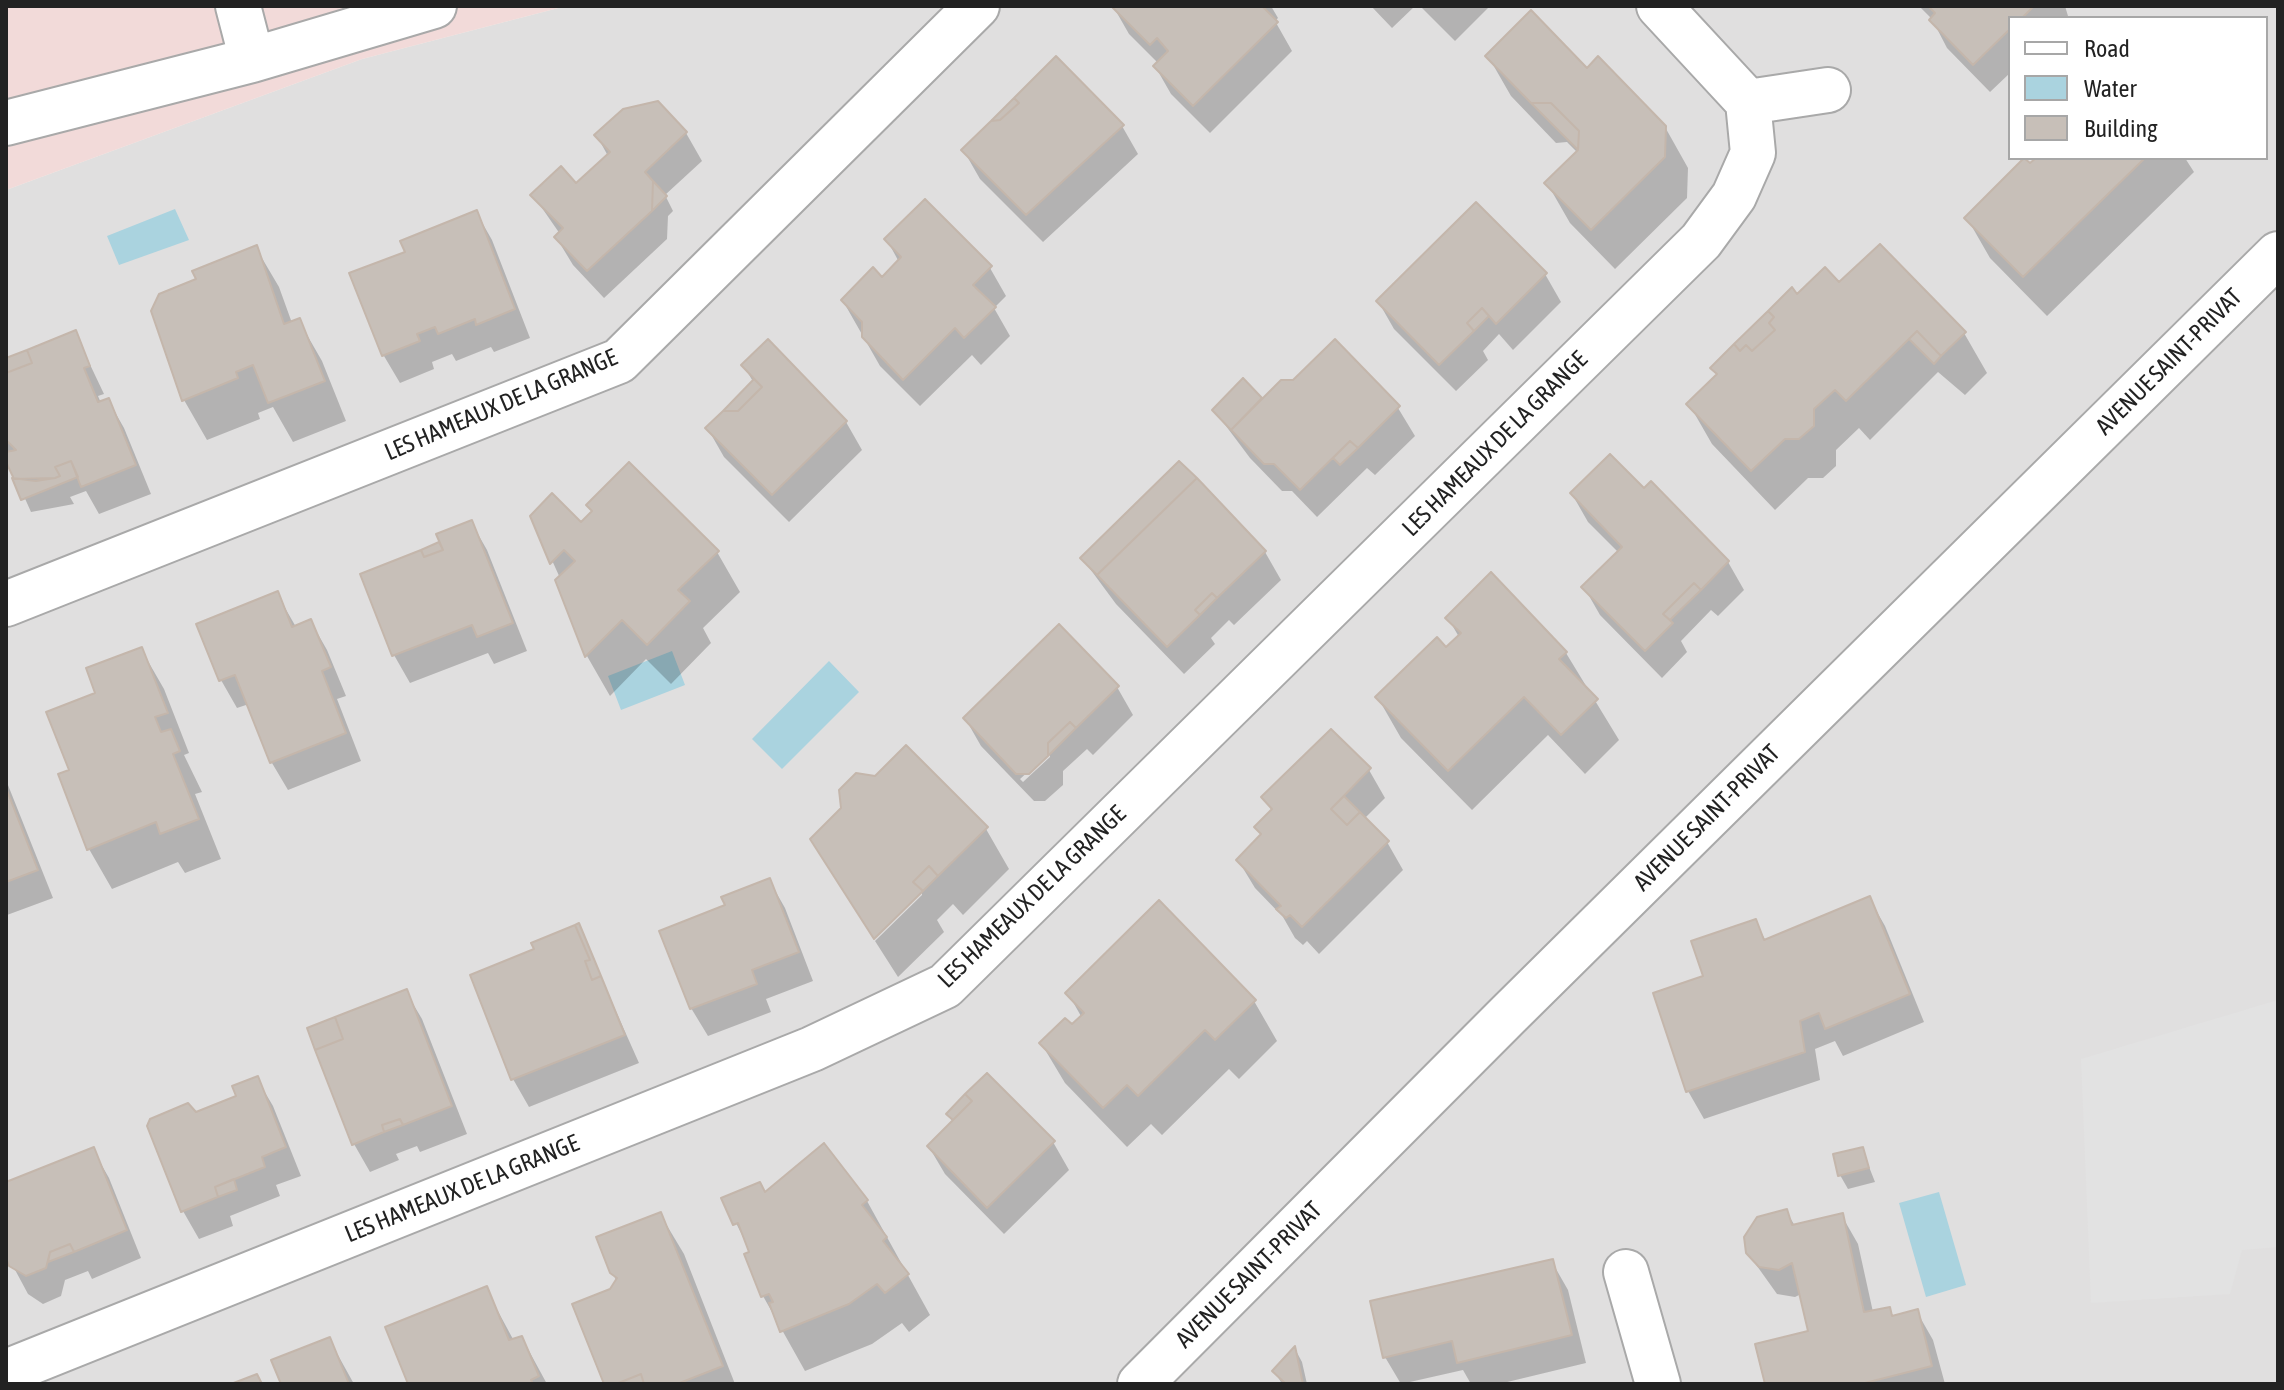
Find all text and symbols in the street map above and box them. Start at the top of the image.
legend [2008,16,2268,160]
text: Road [2084,35,2130,62]
text: Water [2084,75,2137,102]
text: Building [2084,115,2157,142]
street label: AVENUE SAINT-PRIVAT [2090,283,2248,441]
street label: LES HAMEAUX DE LA GRANGE [380,343,622,467]
street label: LES HAMEAUX DE LA GRANGE [1397,346,1593,542]
street label: AVENUE SAINT-PRIVAT [1628,739,1786,897]
street label: LES HAMEAUX DE LA GRANGE [932,800,1132,994]
street label: LES HAMEAUX DE LA GRANGE [341,1129,583,1249]
street label: AVENUE SAINT-PRIVAT [1170,1196,1328,1354]

